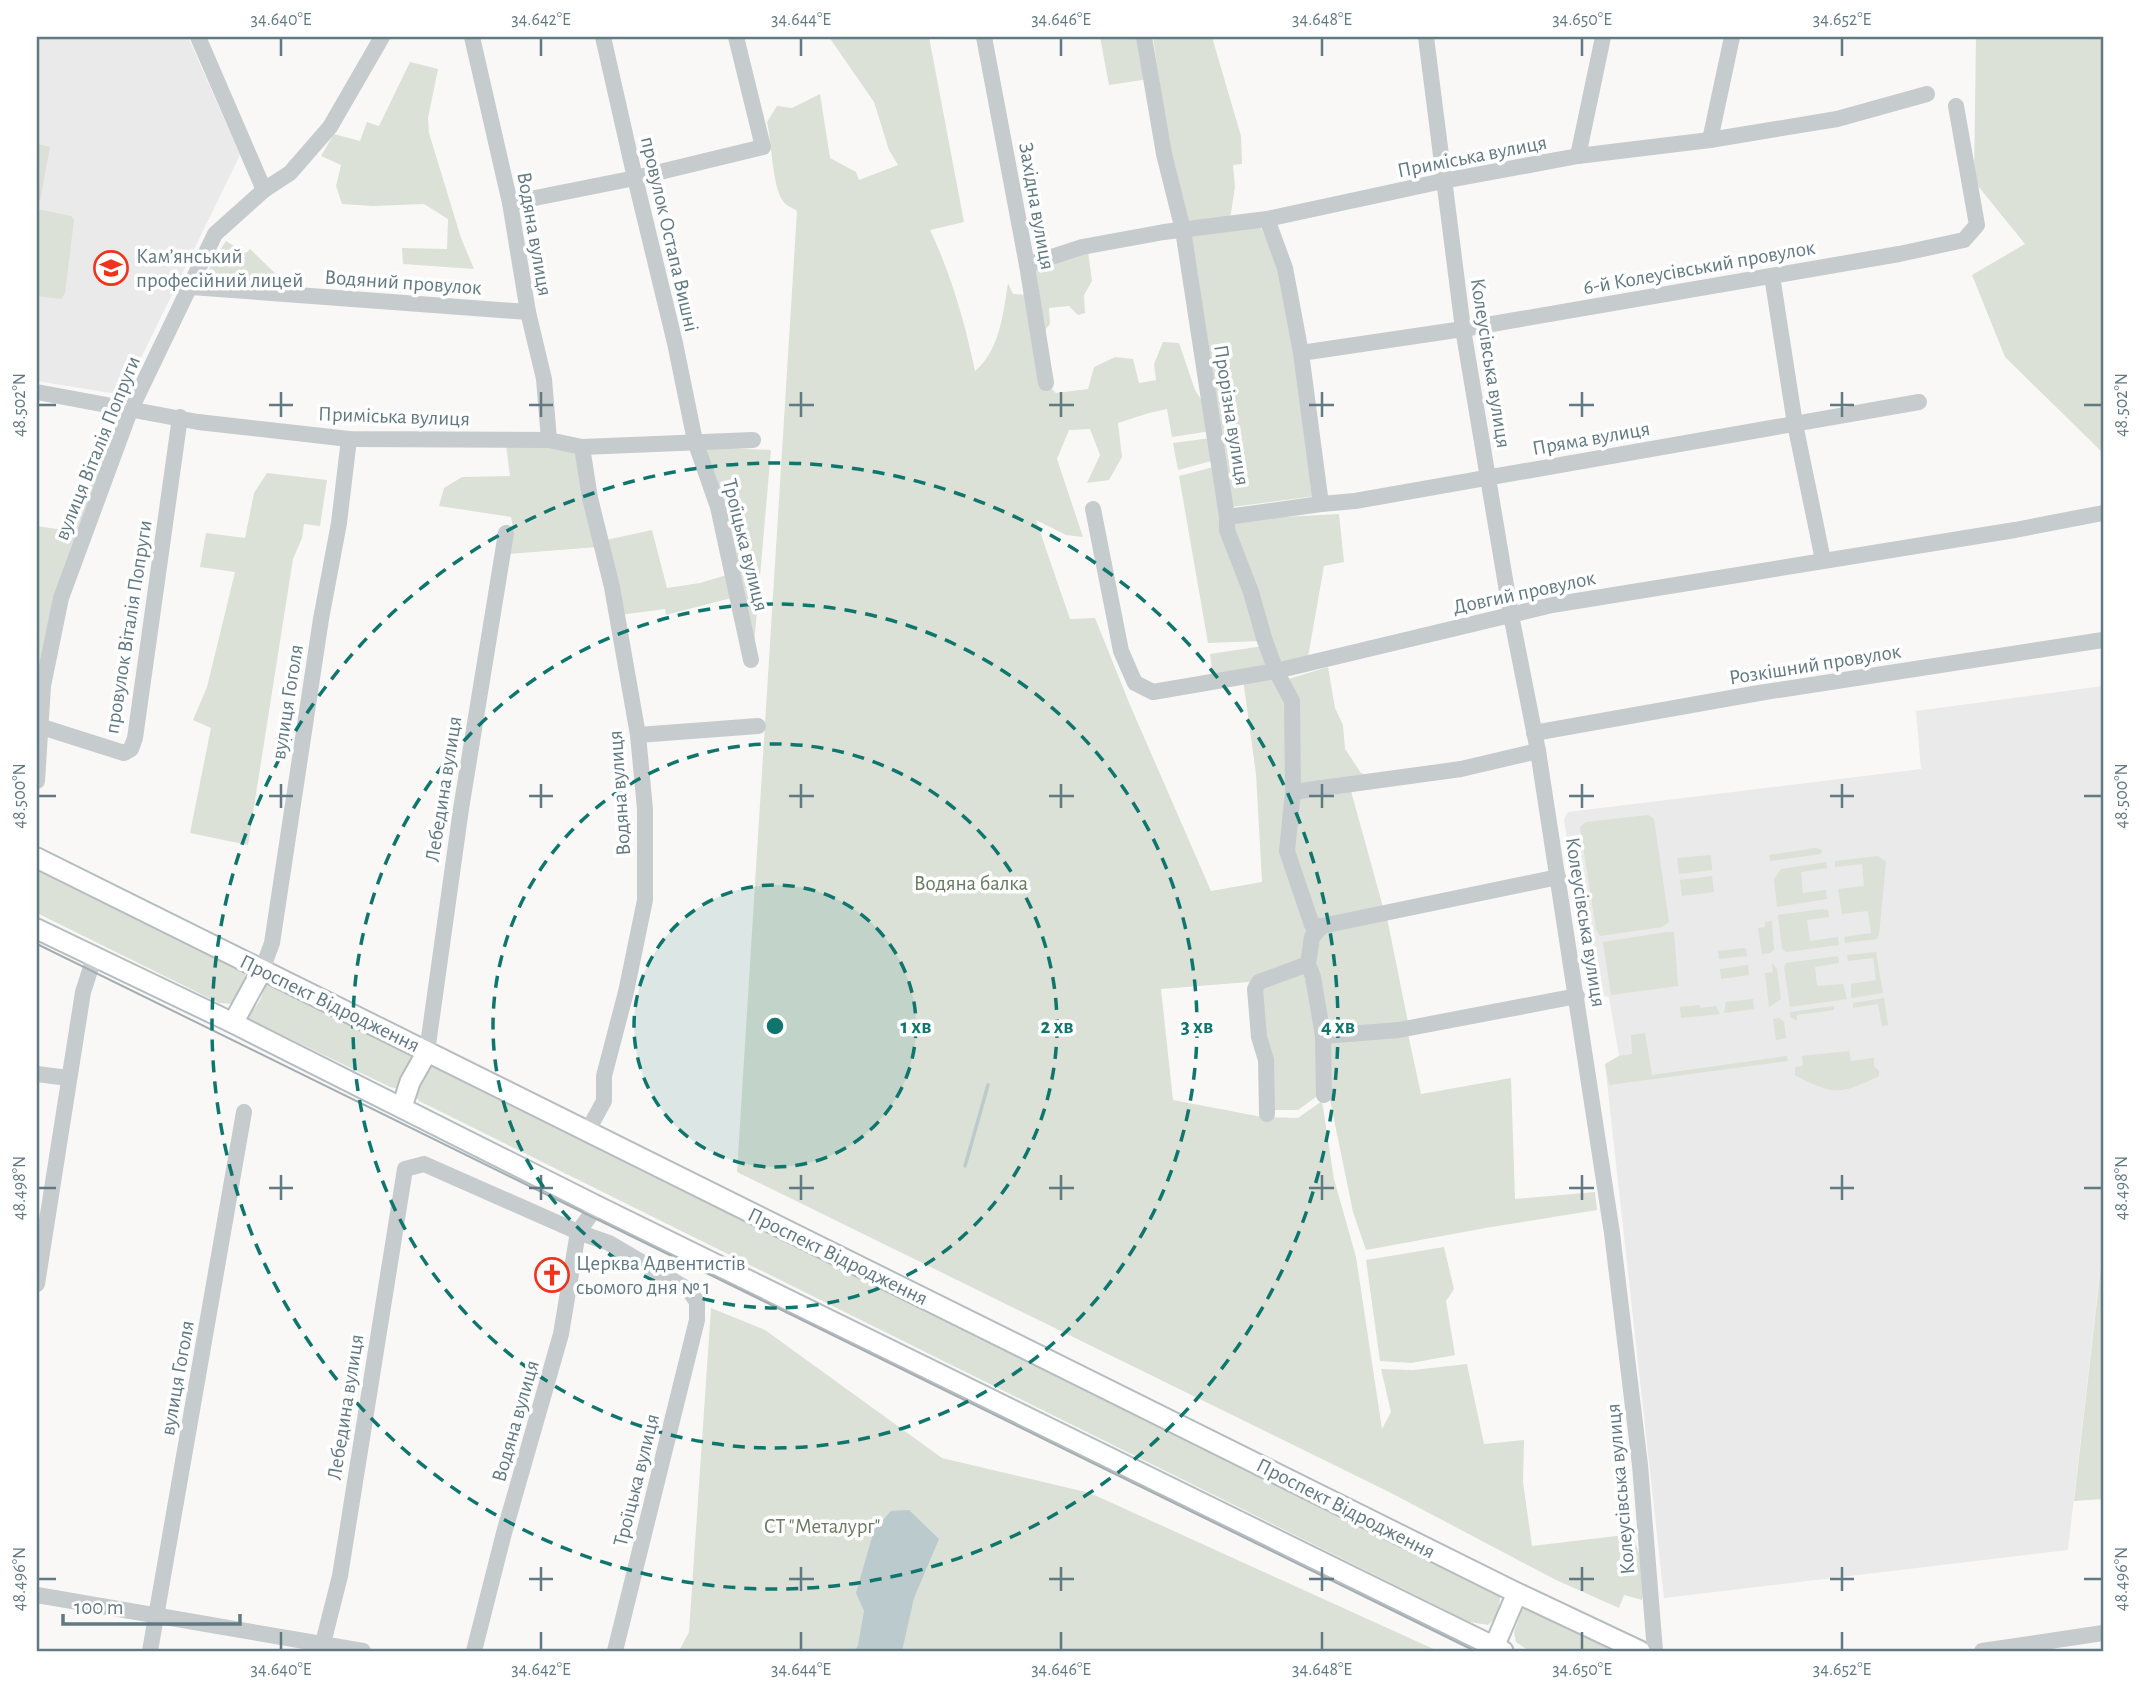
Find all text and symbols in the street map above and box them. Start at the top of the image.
text: 34.640°E [251,11,312,29]
text: 34.642°E [511,11,571,29]
text: 34.644°E [771,11,831,29]
text: 34.646°E [1031,11,1091,29]
text: 34.648°E [1292,11,1352,29]
text: 34.650°E [1552,11,1612,29]
text: 34.652°E [1813,11,1871,29]
street label: Приміська вулиця [1395,132,1549,181]
street label: провулок Остапа Вишні [637,134,702,334]
street label: Західна вулиця [1015,141,1058,271]
street label: Водяна вулиця [513,170,556,298]
street label: 6-й Колеусівський провулок [1582,237,1817,298]
place label: Кам’янський професійний лицей [136,246,303,291]
school or university icon: Кам’янський професійний лицей [92,249,130,287]
street label: Водяний провулок [324,267,483,298]
street label: Колеусівська вулиця [1467,277,1514,450]
street label: Прорізна вулиця [1210,343,1253,487]
street label: вулиця Віталія Попруги [51,353,144,543]
text: 48.502°N [11,373,29,437]
text: 48.502°N [2113,373,2131,437]
street label: Приміська вулиця [318,403,470,430]
street label: Пряма вулиця [1531,418,1652,459]
street label: Троїцька вулиця [719,477,772,614]
street label: провулок Віталія Попруги [101,519,156,735]
street label: Довгий провулок [1451,567,1598,618]
street label: Розкішний провулок [1728,640,1903,688]
street label: вулиця Гоголя [268,643,307,761]
street label: Лебедина вулиця [422,715,465,863]
street label: Водяна вулиця [605,730,634,856]
text: 48.500°N [11,763,29,829]
text: 48.500°N [2113,763,2131,829]
street label: Колеусівська вулиця [1562,836,1609,1009]
park label: Водяна балка [914,873,1029,894]
street label: Проспект Відродження [236,951,423,1056]
centre of rings [763,1014,787,1038]
text: 1 хв [901,1016,931,1037]
text: 2 хв [1040,1016,1074,1037]
text: 3 хв [1181,1016,1213,1037]
text: 4 хв [1321,1016,1355,1037]
text: 48.498°N [11,1156,29,1220]
text: 48.498°N [2113,1156,2131,1220]
street label: Проспект Відродження [744,1204,931,1309]
place label: Церква Адвентистів сьомого дня № 1 [576,1253,746,1298]
church icon: Церква Адвентистів сьомого дня № 1 [533,1256,571,1294]
street label: вулиця Гоголя [157,1319,198,1437]
street label: Лебедина вулиця [324,1333,367,1481]
street label: Водяна вулиця [488,1358,543,1484]
street label: Колеусівська вулиця [1603,1403,1638,1575]
street label: Троїцька вулиця [610,1412,663,1549]
street label: Проспект Відродження [1253,1454,1439,1563]
park label: СТ "Металург" [764,1516,880,1537]
text: 48.496°N [11,1547,29,1611]
text: 48.496°N [2113,1547,2131,1611]
scale bar [63,1583,240,1627]
text: 100 m [74,1597,124,1618]
text: 34.640°E [251,1661,312,1679]
text: 34.642°E [511,1661,571,1679]
text: 34.644°E [771,1661,831,1679]
text: 34.646°E [1031,1661,1091,1679]
text: 34.648°E [1292,1661,1352,1679]
text: 34.650°E [1552,1661,1612,1679]
text: 34.652°E [1813,1661,1871,1679]

